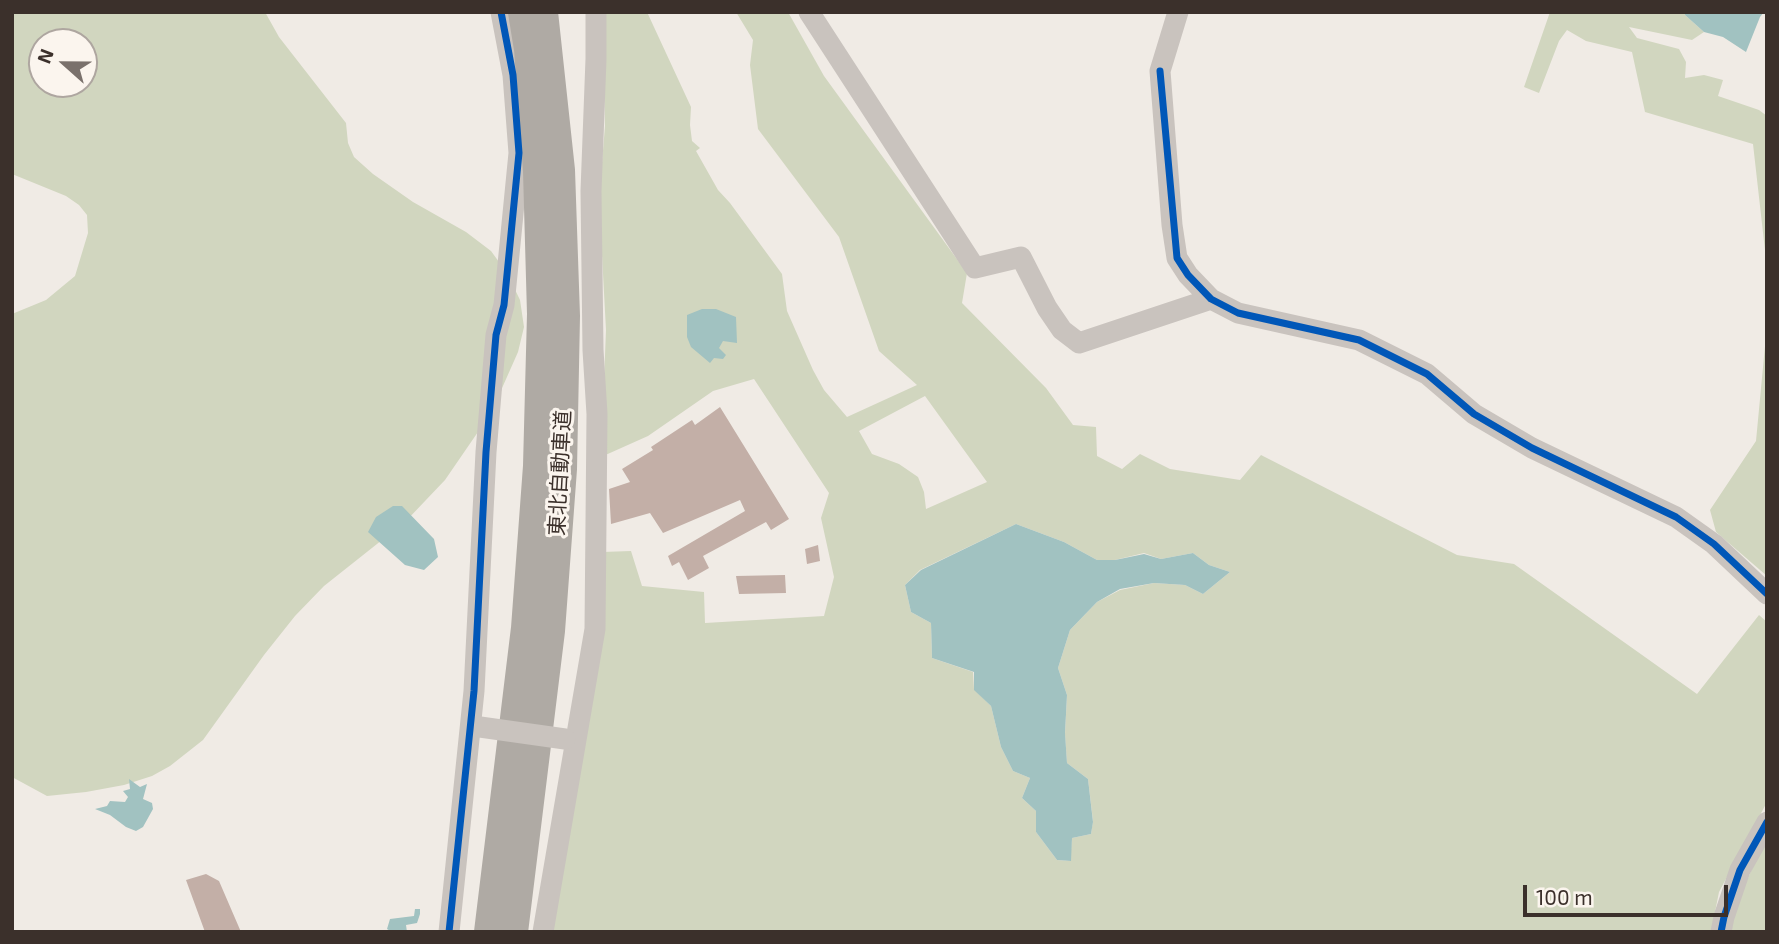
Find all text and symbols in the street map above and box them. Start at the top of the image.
north arrow [28,28,98,98]
text: N [32,45,58,67]
street label: 東北自動車道 [544,409,576,537]
scale bar [1527,870,1732,914]
text: 100 m [1536,884,1593,909]

